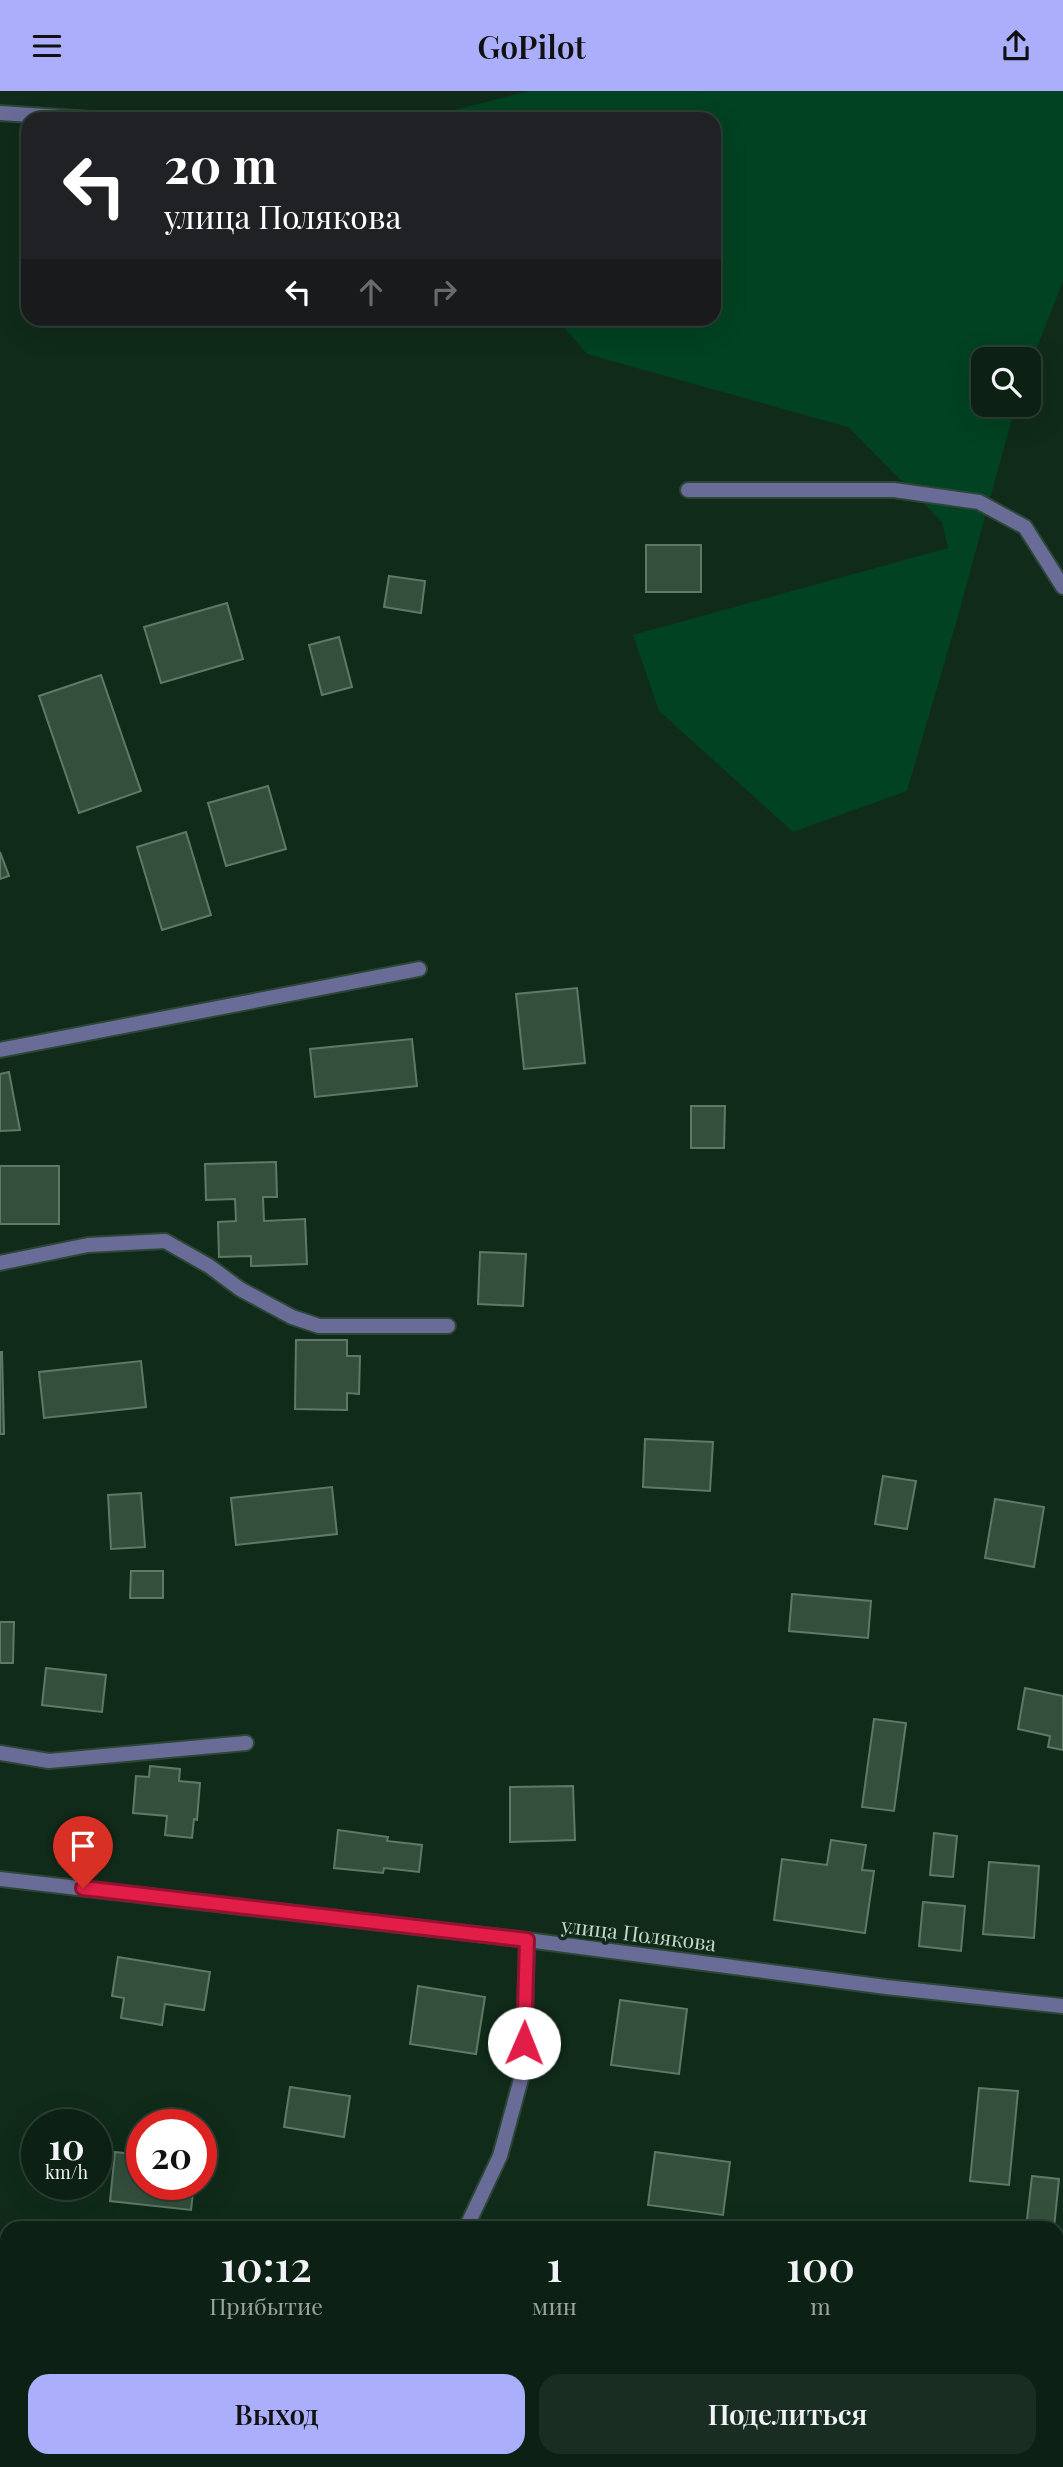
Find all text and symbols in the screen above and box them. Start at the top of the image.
text: GoPilot [477,24,586,67]
icon: menu [28,27,66,65]
icon: share [997,27,1035,65]
text: 20 m [164,131,277,196]
icon: left [49,140,140,231]
text: улица Полякова [164,194,401,237]
icon: left [279,273,317,311]
icon: ahead [352,273,390,311]
icon: right [425,273,463,311]
map controls [971,347,1041,417]
button: search [971,347,1041,417]
pin [53,1816,113,1888]
icon: arrive [64,1827,102,1865]
street label: улица Полякова [559,1909,719,1956]
position arrow [487,2006,561,2080]
speed limit sign: 20 [126,2109,217,2200]
text: 10 [49,2122,84,2169]
text: km/h [45,2160,88,2184]
text: 10:12 [220,2237,312,2293]
text: 1 [547,2237,562,2293]
text: 100 [786,2237,855,2293]
text: Прибытие [209,2290,323,2321]
text: мин [532,2290,577,2321]
text: m [810,2290,831,2321]
button: Выход [28,2374,525,2454]
button: Поделиться [539,2374,1036,2454]

